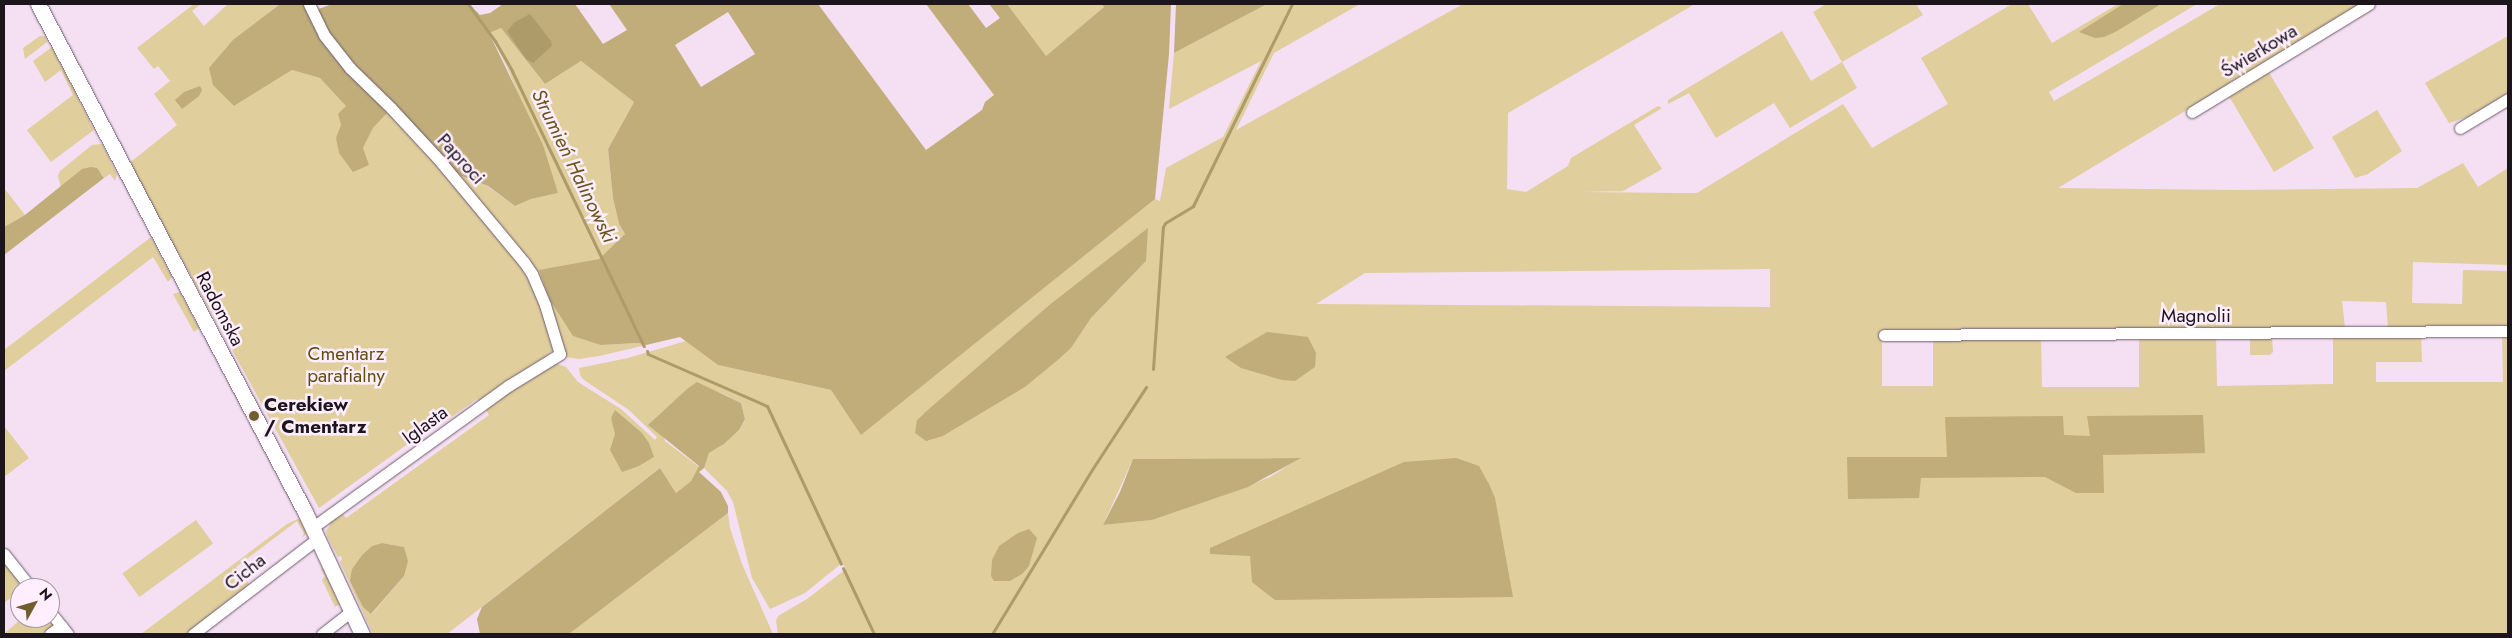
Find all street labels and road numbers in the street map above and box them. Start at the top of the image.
street label: Świerkowa [2217,19,2301,83]
street label: Paproci [432,129,490,189]
street label: Radomska [191,268,249,350]
street label: Magnolii [2161,305,2231,327]
street label: Iglasta [398,401,452,449]
street label: Cicha [220,549,270,595]

